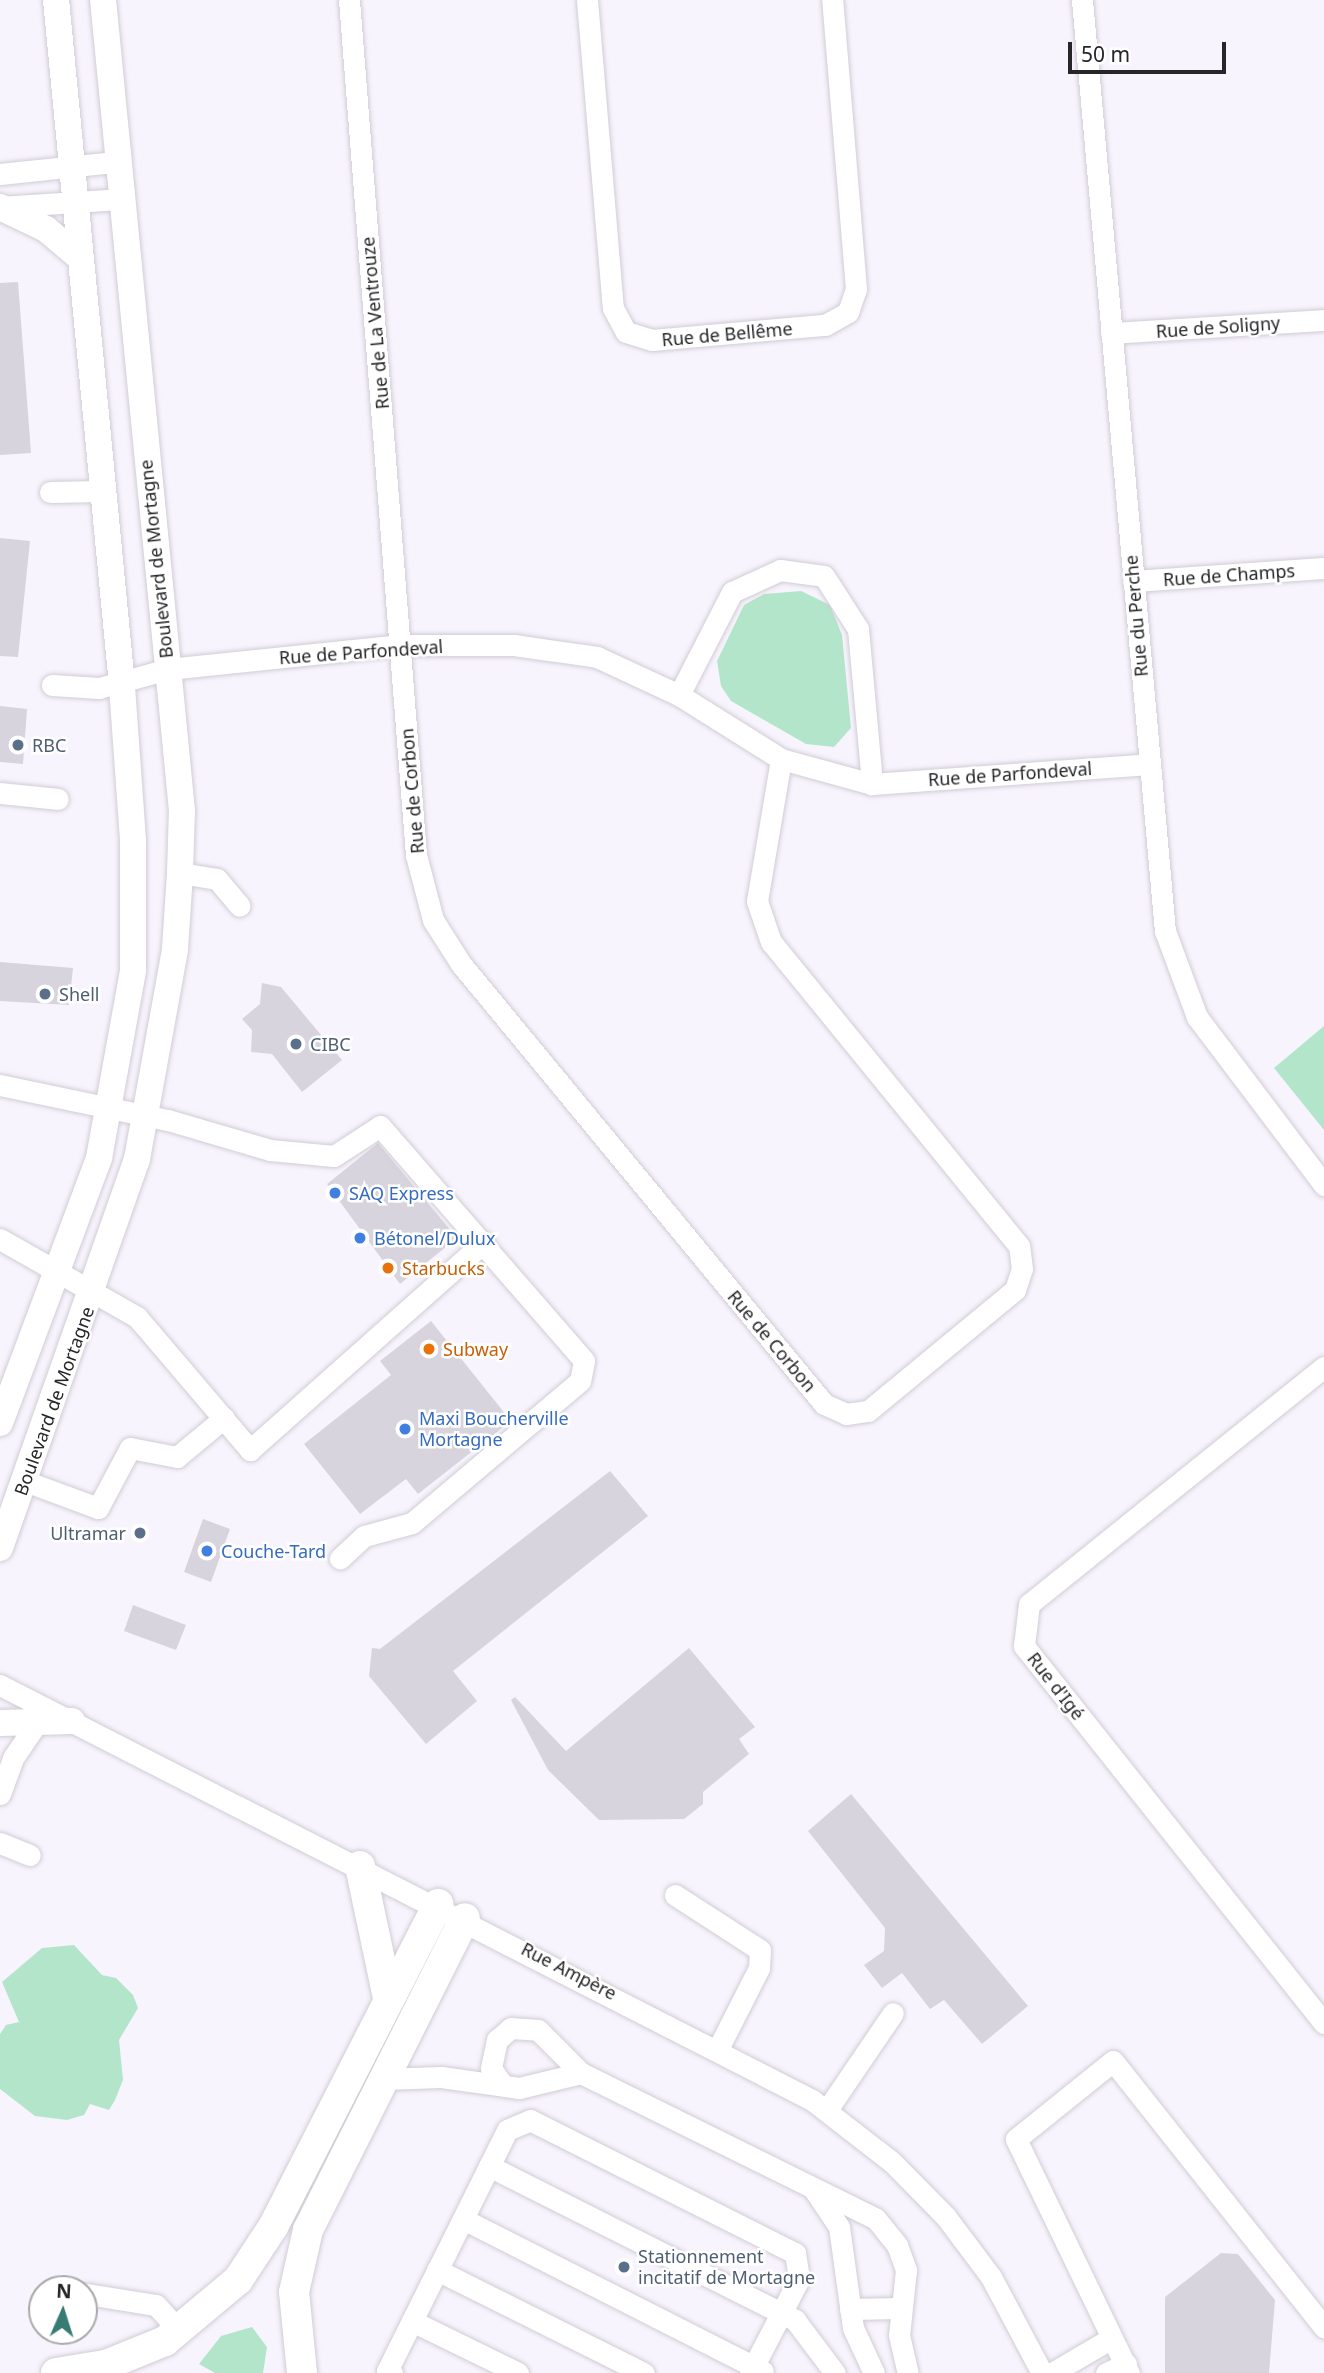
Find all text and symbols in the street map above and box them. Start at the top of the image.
scale bar [1072,28,1230,72]
text: 50 m [1081,40,1130,68]
street label: Rue de La Ventrouze [357,236,393,410]
street label: Rue de Soligny [1155,312,1281,342]
street label: Rue de Bellême [661,318,793,350]
street label: Boulevard de Mortagne [135,459,177,659]
street label: Rue du Perche [1120,554,1152,678]
street label: Rue de Champs [1162,560,1296,590]
street label: Rue de Parfondeval [278,635,444,669]
street label: Rue de Corbon [396,727,428,855]
place label: RBC [32,734,66,756]
marker: RBC [10,737,26,753]
street label: Rue de Parfondeval [927,757,1093,791]
place label: Shell [59,983,99,1005]
marker: Shell [37,986,53,1002]
place label: CIBC [310,1033,351,1055]
marker: CIBC [288,1036,304,1052]
place label: SAQ Express [349,1182,454,1204]
marker: SAQ Express [327,1185,343,1201]
place label: Bétonel/Dulux [374,1227,495,1249]
marker: Bétonel/Dulux [352,1230,368,1246]
place label: Starbucks [402,1257,485,1279]
marker: Starbucks [380,1260,396,1276]
street label: Rue de Corbon [723,1286,821,1396]
street label: Boulevard de Mortagne [10,1303,98,1499]
place label: Subway [443,1338,508,1360]
marker: Subway [421,1341,437,1357]
place label: Maxi Boucherville Mortagne [419,1408,569,1450]
marker: Maxi Boucherville Mortagne [397,1421,413,1437]
place label: Ultramar [50,1522,126,1544]
marker: Ultramar [132,1525,148,1541]
place label: Couche-Tard [221,1540,326,1562]
marker: Couche-Tard [199,1543,215,1559]
street label: Rue d'Igé [1023,1648,1089,1724]
street label: Rue Ampère [518,1938,620,2004]
place label: Stationnement incitatif de Mortagne [638,2246,815,2288]
marker: Stationnement incitatif de Mortagne [616,2259,632,2275]
north arrow [28,2275,98,2345]
text: N [56,2278,72,2304]

